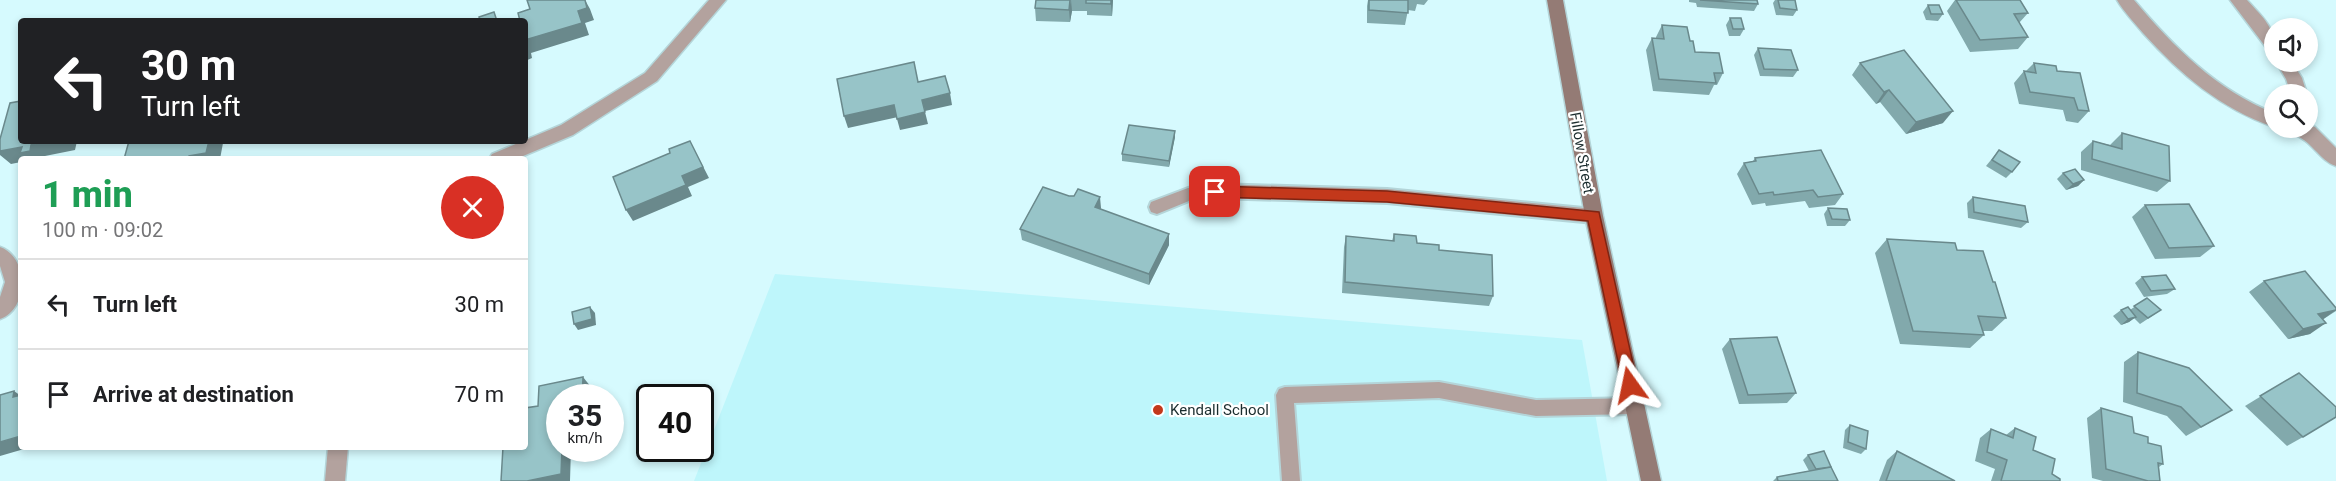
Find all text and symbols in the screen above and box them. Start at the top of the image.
map controls [2264,18,2318,138]
button: sound [2264,18,2318,72]
text: 30 m [141,41,236,90]
icon: left [42,42,120,120]
button: search [2264,84,2318,138]
text: Turn left [141,91,241,123]
street label: Fillow Street [1566,111,1598,195]
pin [1189,166,1240,217]
text: 1 min [42,174,133,216]
icon: arrive [1198,175,1231,208]
button: close [441,176,504,239]
text: 100 m · 09:02 [42,218,163,242]
icon: left [42,288,75,321]
text: Turn left [93,292,177,317]
text: 30 m [455,292,504,317]
position arrow [1598,353,1662,417]
icon: arrive [42,378,75,411]
text: Arrive at destination [93,382,294,407]
text: 70 m [455,382,504,407]
speed limit sign: 40 [636,384,714,462]
text: 35 [568,398,602,433]
place label: Kendall School [1170,401,1269,419]
marker: Kendall School [1151,403,1165,417]
text: km/h [567,429,603,447]

